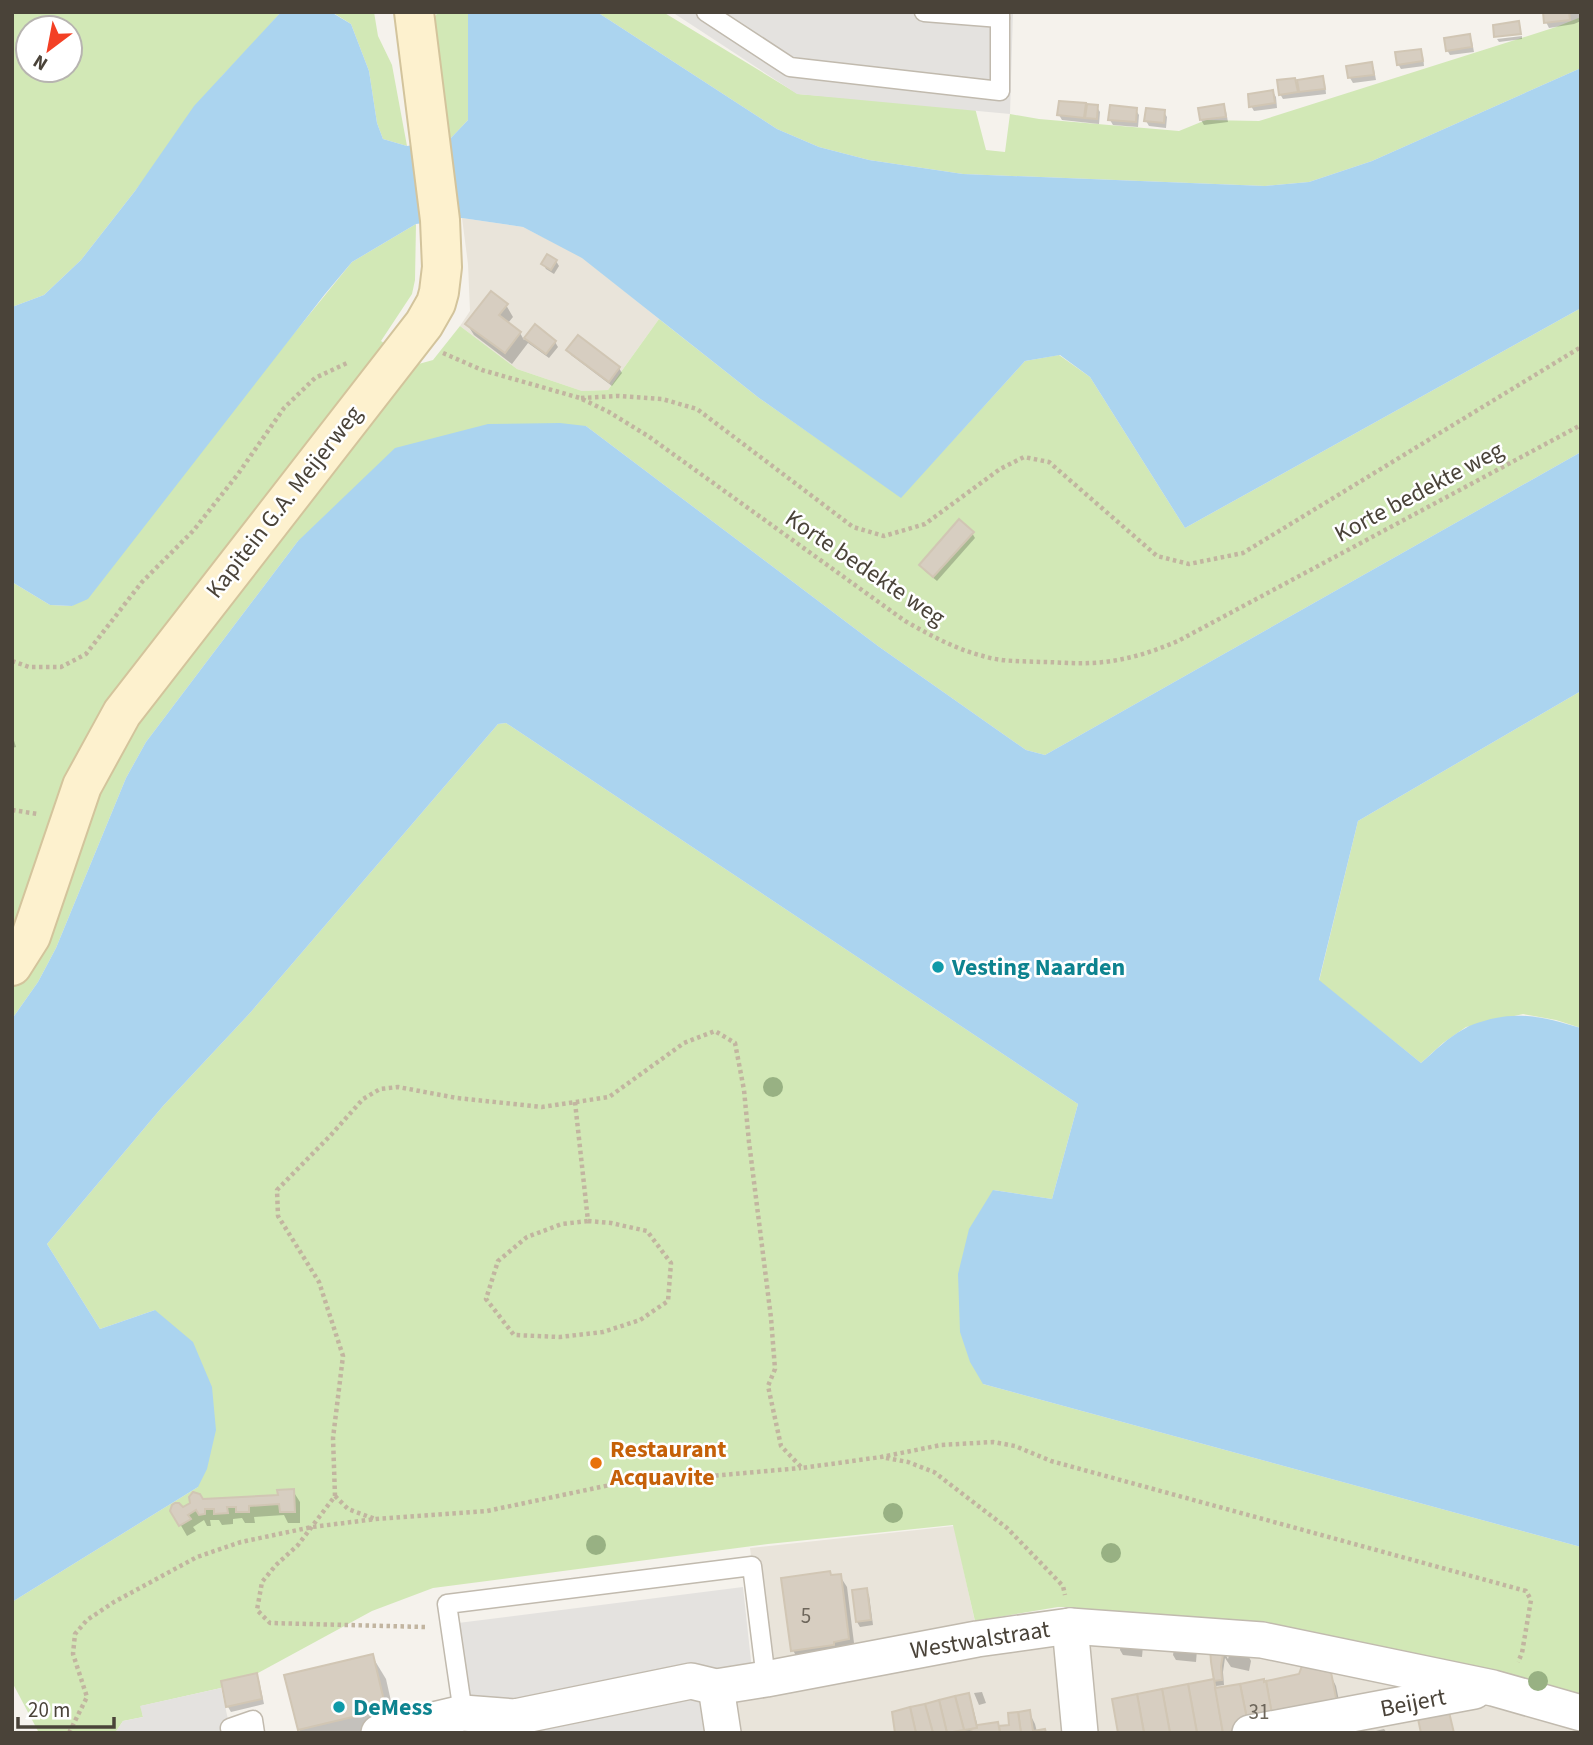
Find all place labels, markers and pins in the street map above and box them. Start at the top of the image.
place label: Vesting Naarden [951,950,1125,985]
marker: Vesting Naarden [930,959,946,975]
place label: Restaurant Acquavite [609,1432,726,1495]
marker: Restaurant Acquavite [588,1455,604,1471]
place label: DeMess [353,1690,433,1725]
marker: DeMess [331,1699,347,1715]

